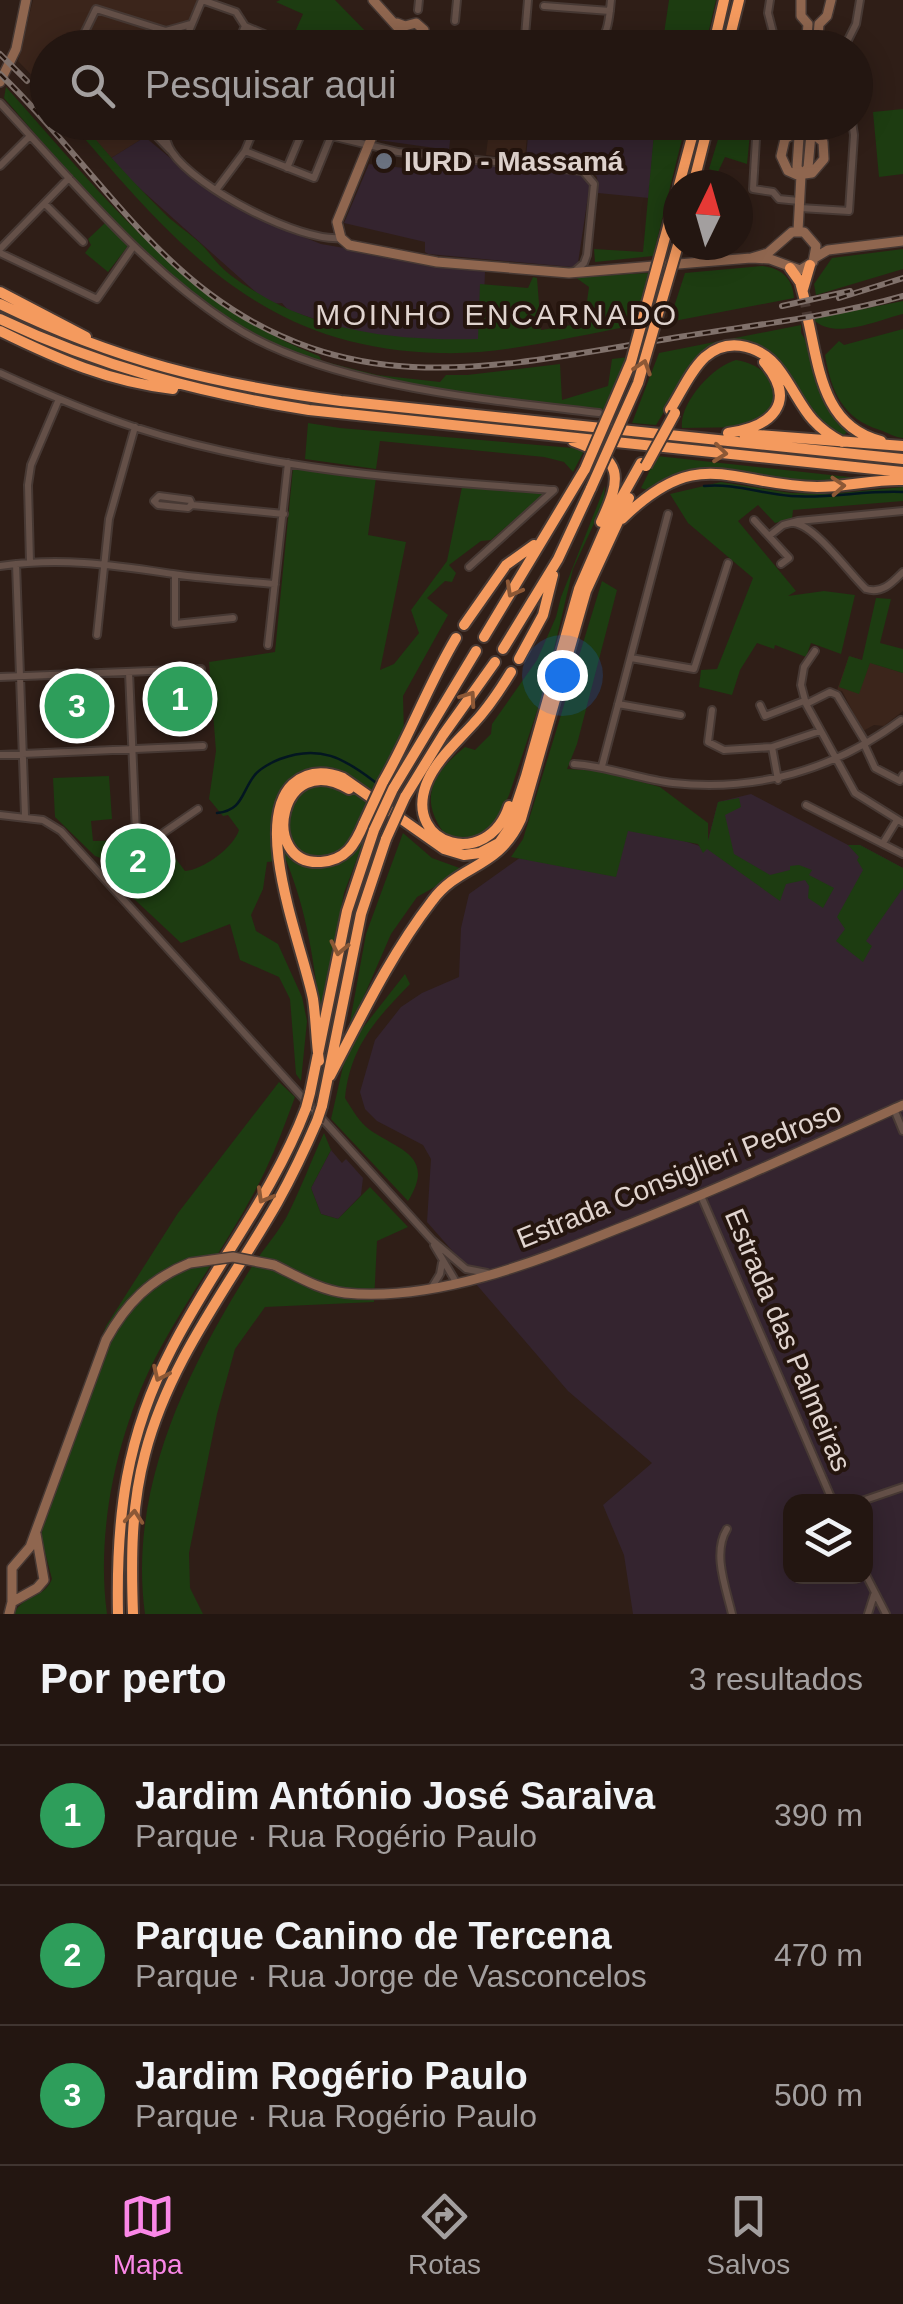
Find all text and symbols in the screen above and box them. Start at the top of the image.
search box [30,30,873,140]
icon: search [65,58,120,113]
text: Pesquisar aqui [145,64,396,106]
place label: IURD - Massamá [404,146,624,177]
marker: IURD - Massamá [373,150,395,172]
north arrow [663,170,753,260]
district label: MOINHO ENCARNADO [315,298,679,331]
one-way arrow [632,359,652,376]
one-way arrow [712,441,728,463]
one-way arrow [830,476,846,497]
one-way arrow [505,580,525,598]
your location [537,650,588,701]
pin: 1 [148,662,212,736]
pin: 3 [44,668,110,744]
one-way arrow [457,691,475,710]
pin: 2 [106,824,170,898]
one-way arrow [330,939,351,956]
street label: Estrada Consiglieri Pedroso [512,1096,846,1254]
one-way arrow [257,1185,276,1203]
street label: Estrada das Palmeiras [719,1204,857,1476]
one-way arrow [152,1364,172,1382]
map controls [783,1494,873,1584]
button: layers [783,1494,873,1584]
one-way arrow [122,1508,144,1524]
text: Por perto [40,1655,227,1702]
text: 3 resultados [689,1661,863,1697]
text: Jardim António José Saraiva [135,1775,655,1817]
text: 1 [64,1797,81,1833]
text: 390 m [774,1797,863,1833]
text: Parque · Rua Rogério Paulo [135,1818,537,1854]
text: Parque Canino de Tercena [135,1915,612,1957]
text: 2 [64,1937,81,1973]
text: 470 m [774,1937,863,1973]
text: Parque · Rua Jorge de Vasconcelos [135,1958,647,1994]
text: Jardim Rogério Paulo [135,2055,528,2097]
text: 3 [64,2077,81,2113]
text: 500 m [774,2077,863,2113]
text: Parque · Rua Rogério Paulo [135,2098,537,2134]
tab: Mapa [113,2189,183,2281]
tab: Rotas [408,2189,481,2281]
tab: Salvos [706,2189,790,2281]

